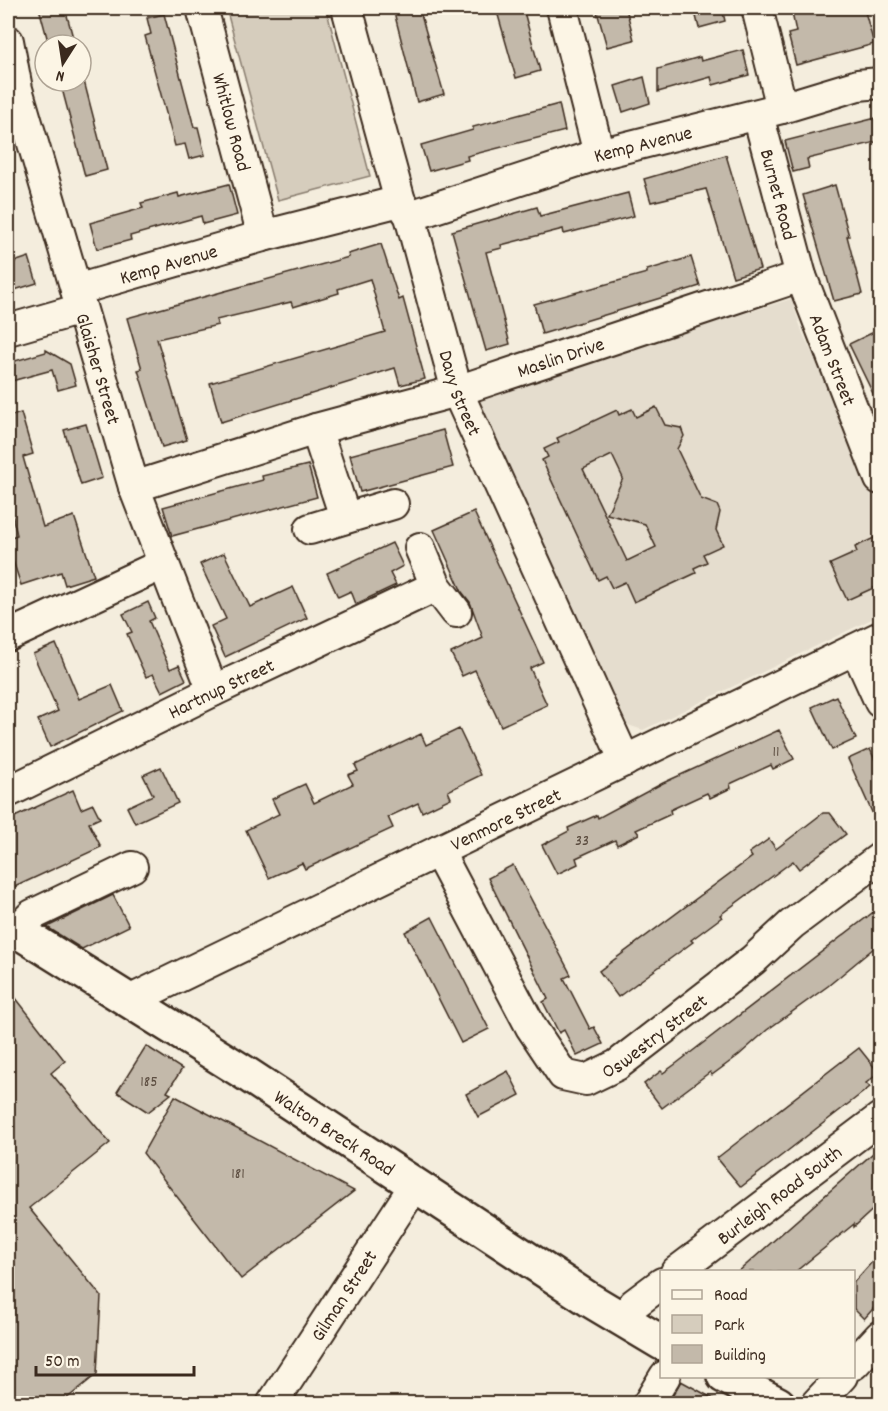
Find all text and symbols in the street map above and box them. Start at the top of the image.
north arrow [33,33,93,93]
text: N [54,63,67,87]
street label: Whitlow Road [203,71,256,175]
street label: Kemp Avenue [591,120,696,172]
street label: Burnet Road [751,146,802,244]
street label: Kemp Avenue [117,239,221,294]
street label: Glaisher Street [67,310,126,428]
street label: Adam Street [800,310,861,410]
street label: Maslin Drive [514,332,609,387]
street label: Davy Street [430,348,487,441]
street label: Hartnup Street [164,653,280,728]
house number: 11 [772,741,780,764]
street label: Venmore Street [447,783,567,860]
house number: 33 [575,830,589,853]
street label: Oswestry Street [598,989,715,1087]
house number: 185 [140,1071,158,1094]
street label: Walton Breck Road [267,1085,399,1185]
street label: Burleigh Road South [712,1140,849,1253]
house number: 181 [231,1163,245,1186]
street label: Gilman Street [305,1246,386,1348]
legend [660,1270,855,1378]
text: Road [714,1284,748,1309]
text: Park [714,1314,745,1339]
scale bar [36,1339,194,1377]
text: Building [714,1344,766,1369]
text: 50 m [45,1350,80,1375]

